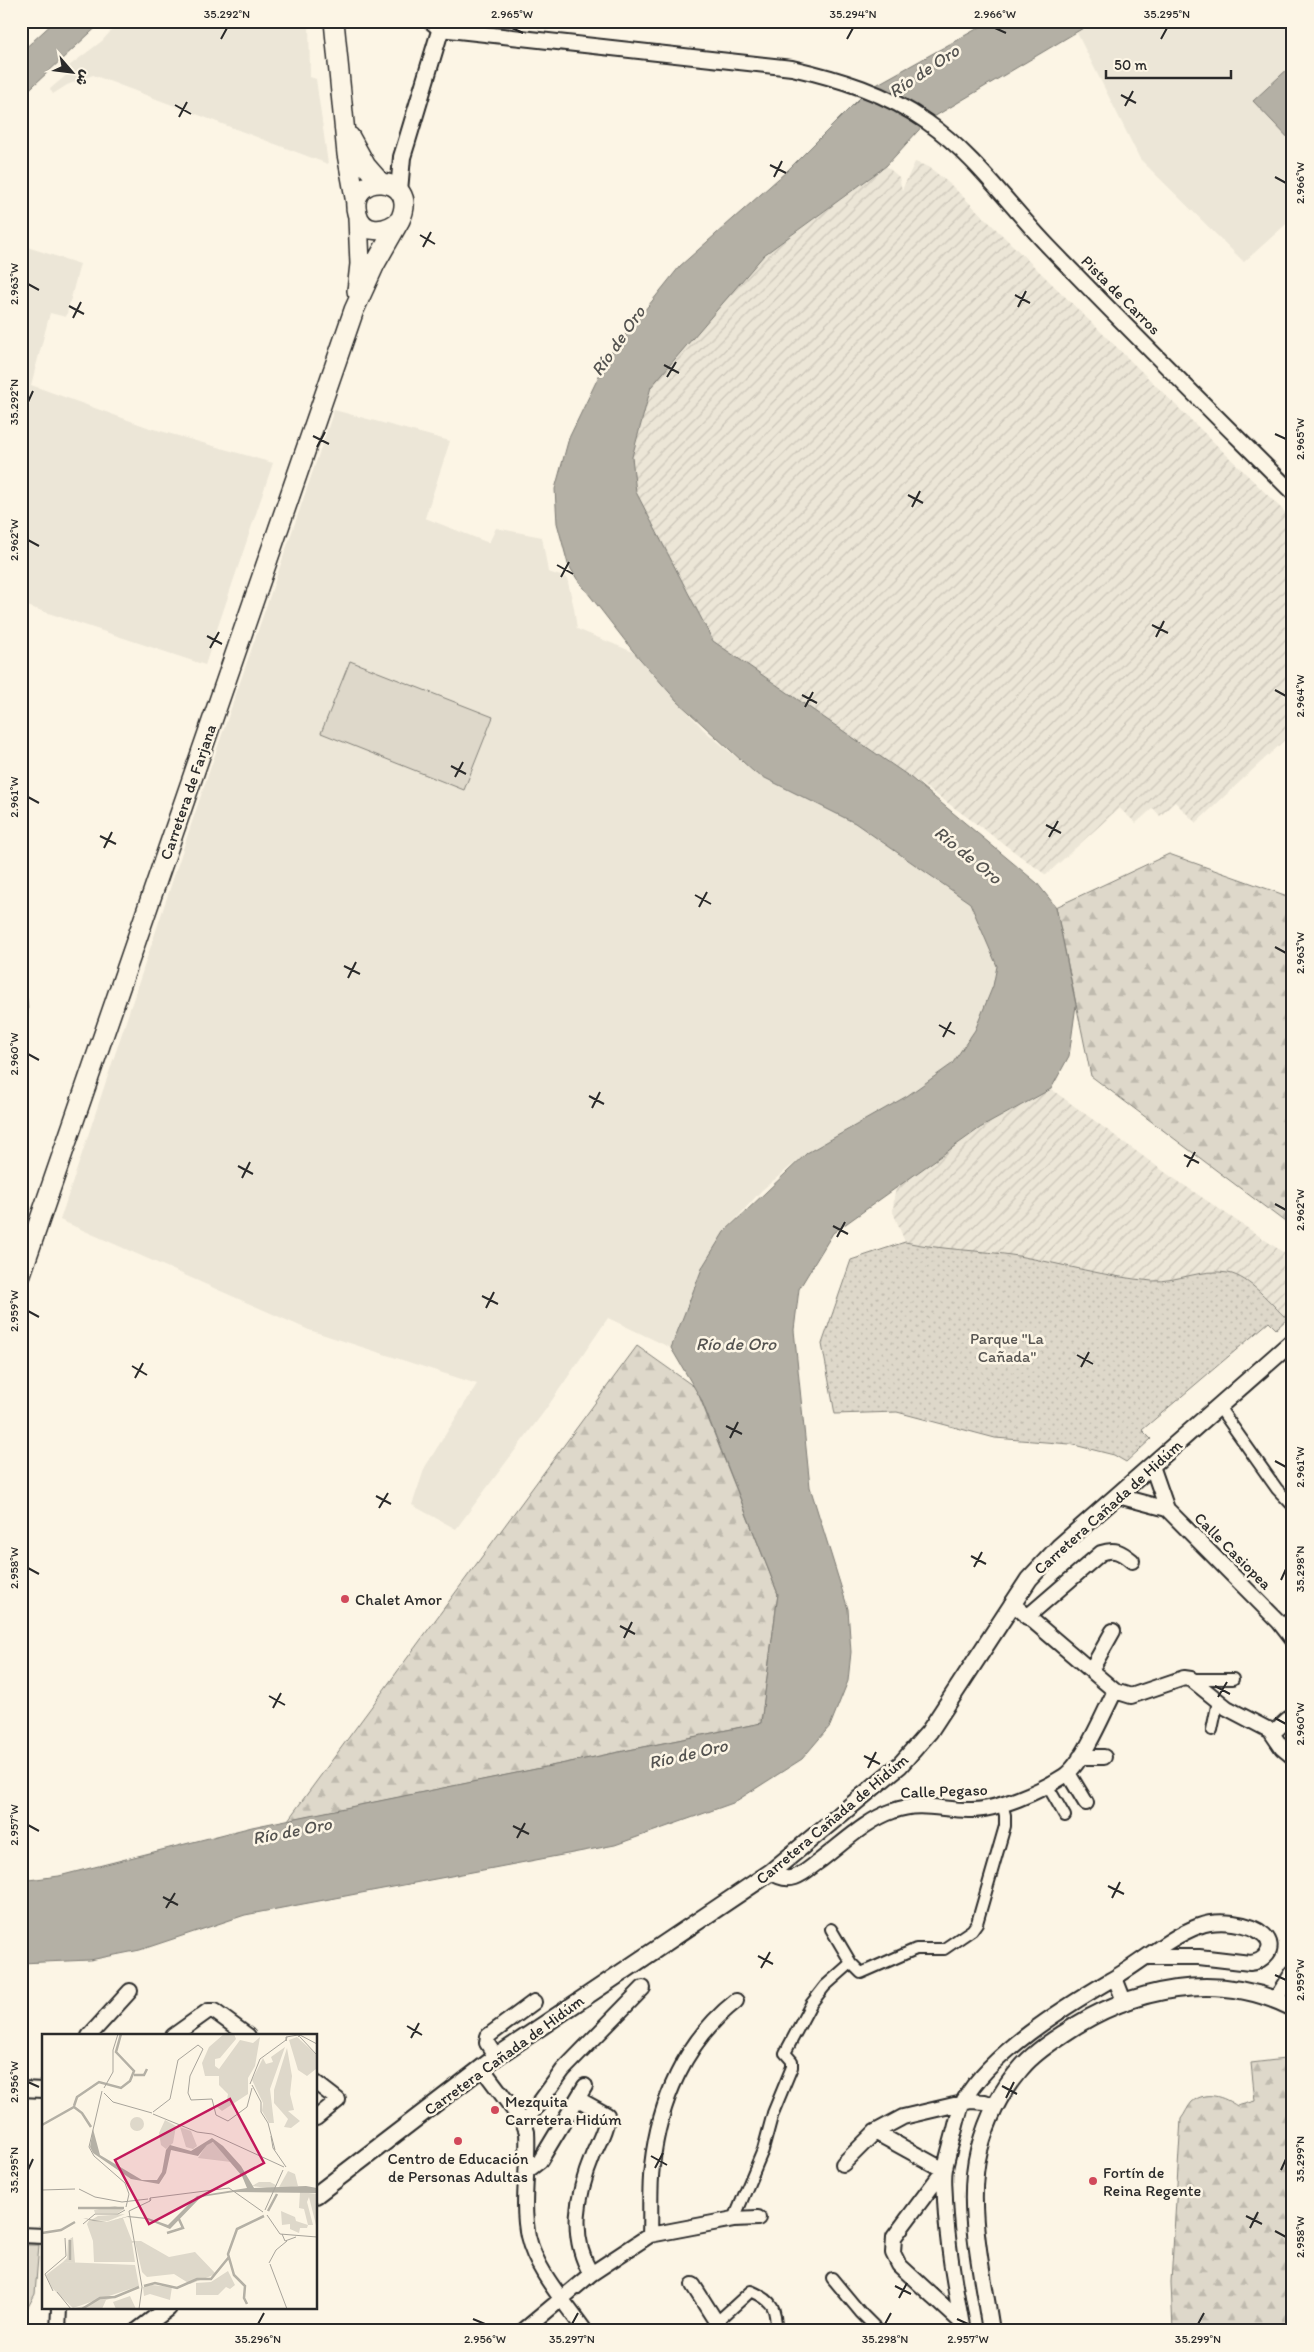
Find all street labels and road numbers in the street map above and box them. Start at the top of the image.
street label: Pista de Carros [1077,251,1165,339]
street label: Carretera de Farjana [156,722,220,862]
street label: Carretera Cañada de Hidúm [1030,1435,1186,1579]
street label: Calle Casiopea [1190,1508,1276,1594]
street label: Carretera Cañada de Hidúm [752,1749,912,1888]
street label: Calle Pegaso [900,1780,988,1802]
street label: Carretera Cañada de Hidúm [420,1990,588,2119]

